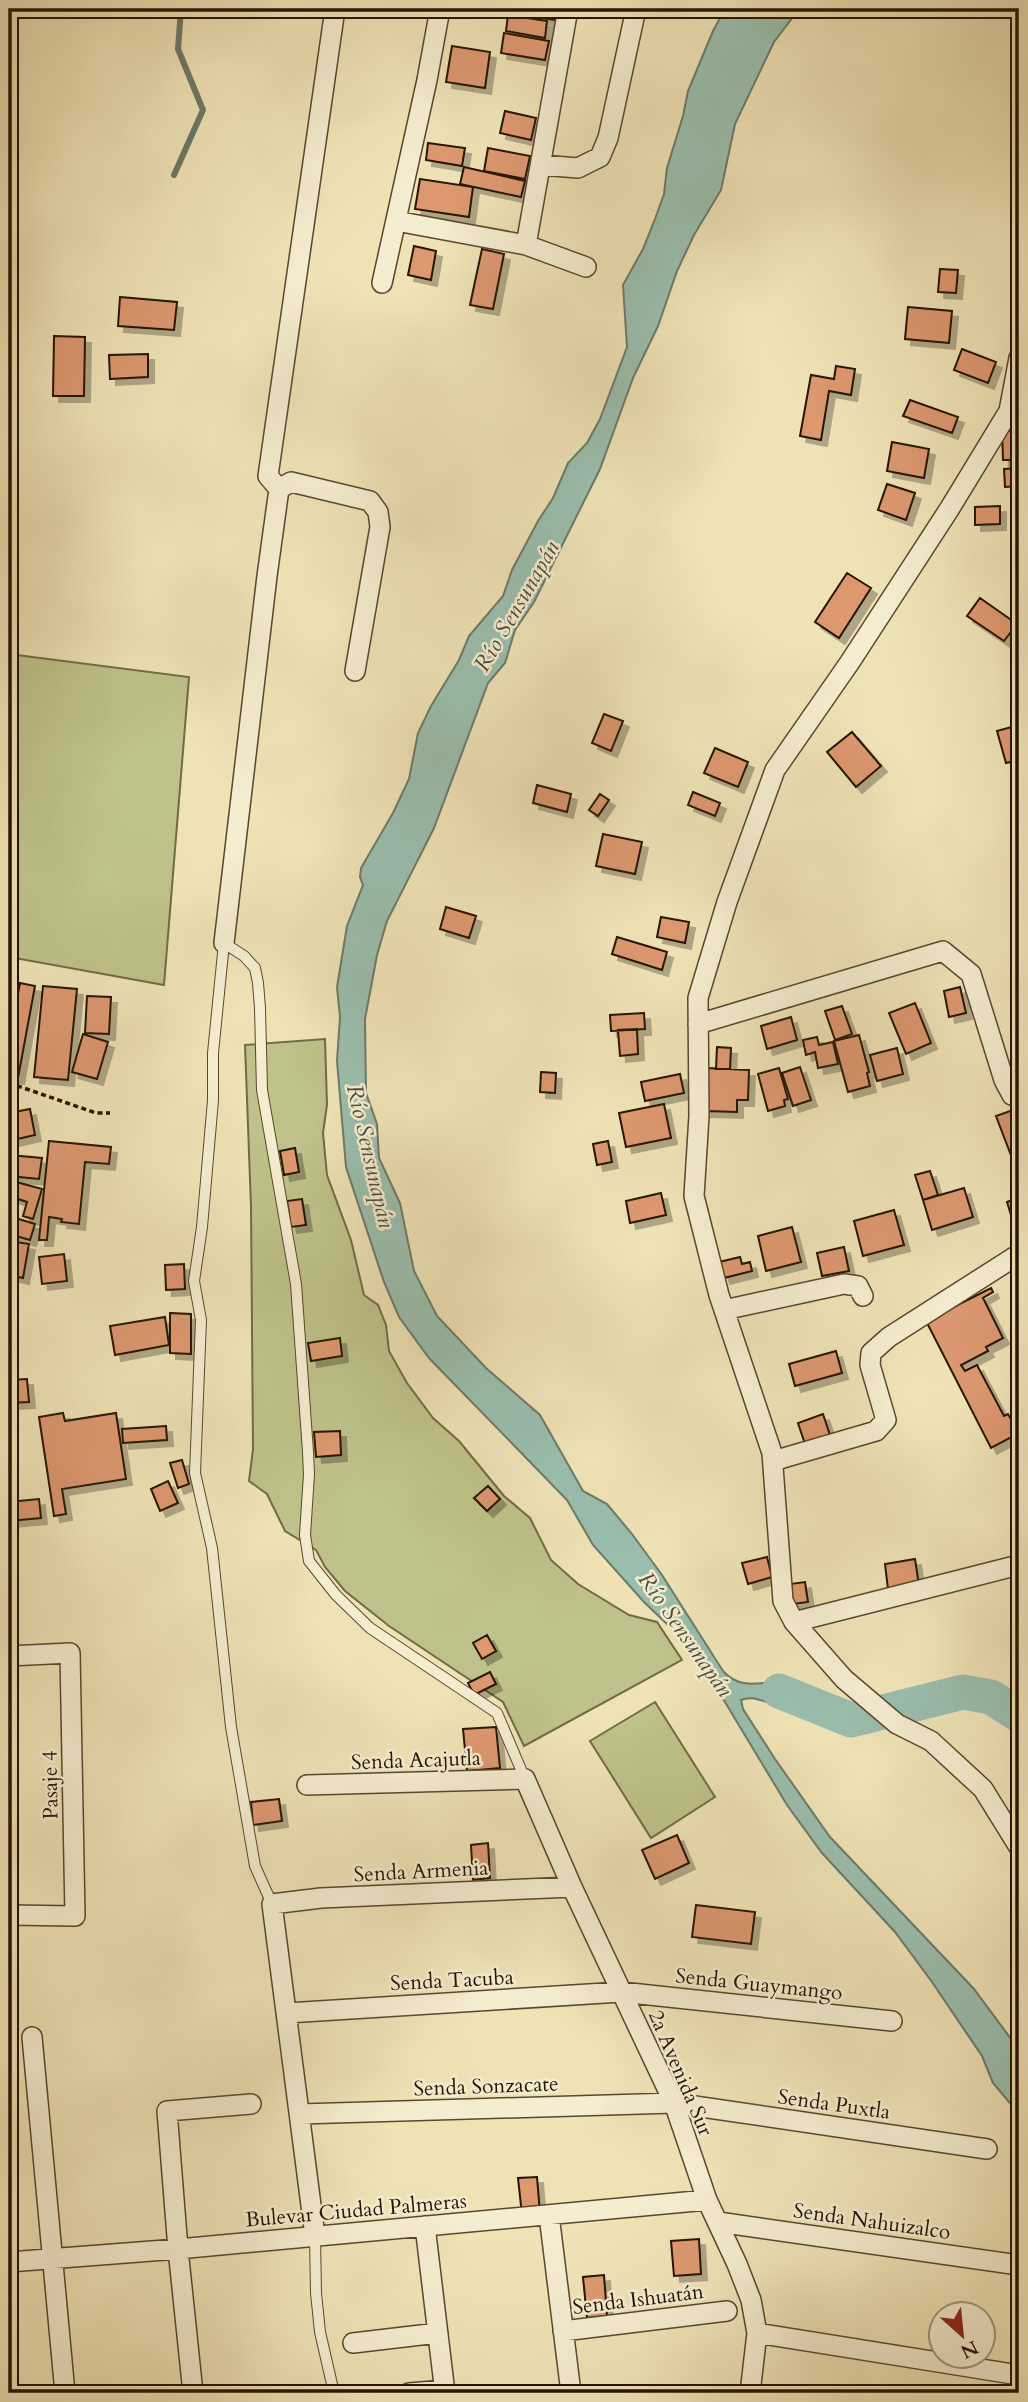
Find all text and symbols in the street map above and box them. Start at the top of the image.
water label: Río Sensunapán [466,534,567,677]
water label: Río Sensunapán [339,1081,402,1232]
water label: Río Sensunapán [631,1566,741,1704]
street label: Senda Acajutla [351,1744,481,1777]
street label: Pasaje 4 [35,1750,66,1820]
street label: Senda Armenia [353,1853,489,1890]
street label: Senda Guaymango [674,1961,844,2008]
street label: Senda Tacuba [389,1963,515,1998]
street label: 2a Avenida Sur [641,2006,720,2141]
street label: Senda Sonzacate [413,2069,559,2104]
street label: Senda Puxtla [776,2082,892,2127]
street label: Bulevar Ciudad Palmeras [244,2186,468,2235]
street label: Senda Nahuizalco [791,2196,952,2247]
street label: Senda Ishuatán [571,2277,705,2322]
north arrow [926,2300,996,2370]
text: N [956,2334,983,2365]

